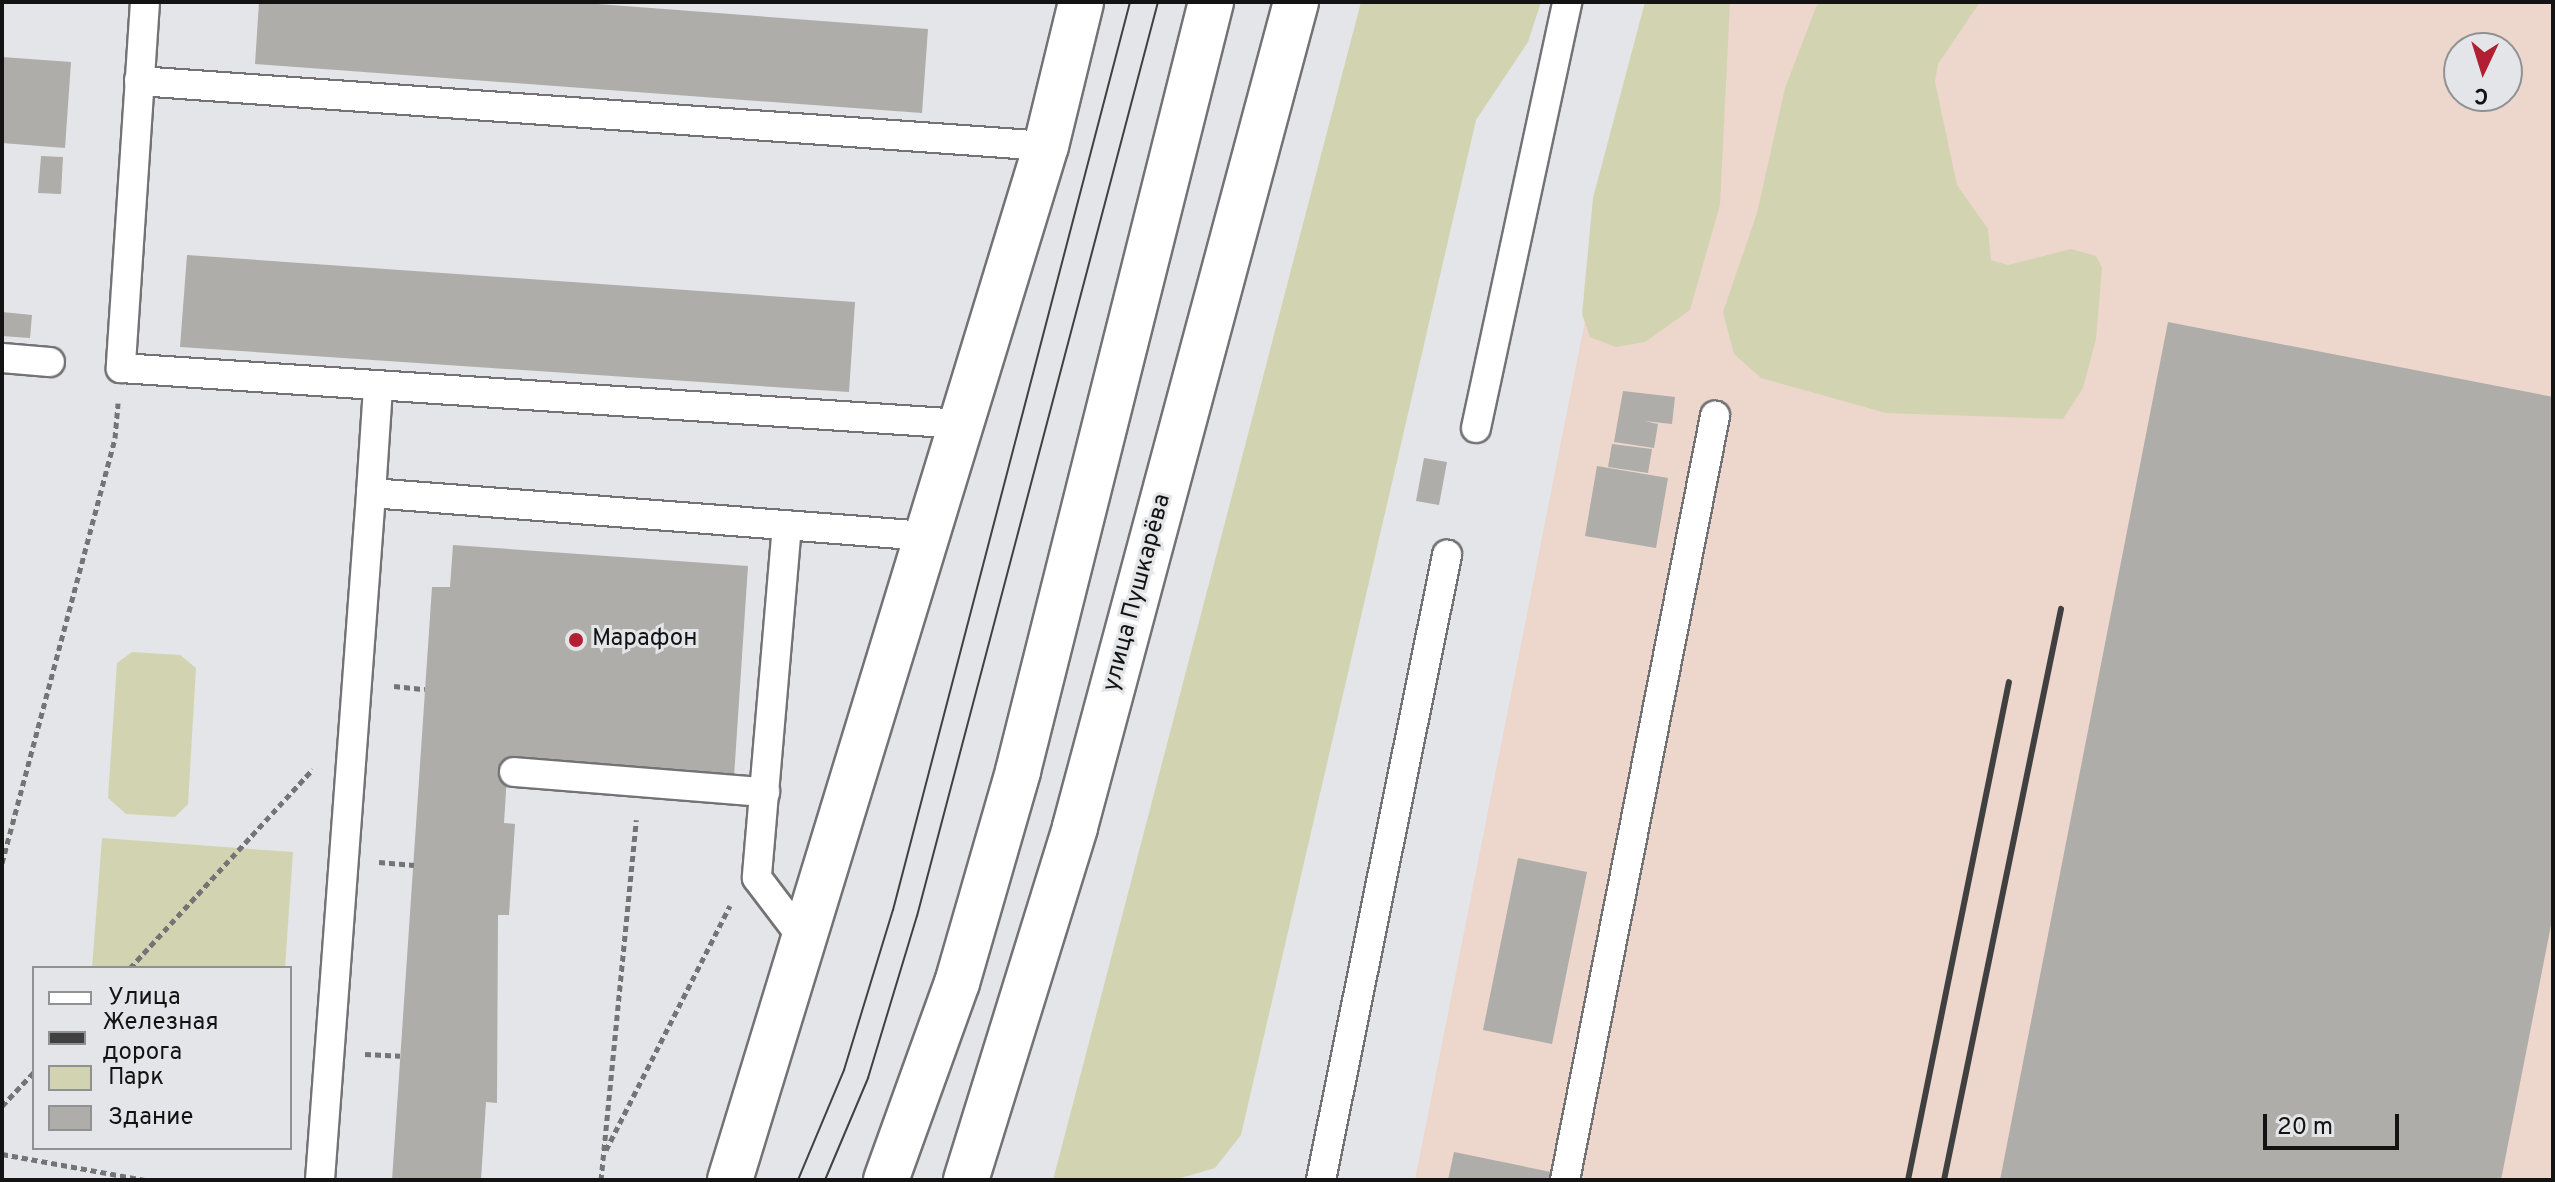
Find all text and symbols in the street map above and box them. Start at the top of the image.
north arrow [2443,32,2523,112]
text: С [2473,80,2489,108]
street label: улица Пушкарёва [1098,491,1178,695]
place label: Марафон [592,626,698,654]
marker: Марафон [567,631,585,649]
legend [32,966,292,1150]
text: Улица [108,983,181,1013]
text: Железная дорога [102,1008,219,1068]
text: Парк [108,1063,164,1093]
scale bar [2267,1098,2403,1148]
text: Здание [108,1103,194,1133]
text: 20 m [2277,1113,2333,1143]

